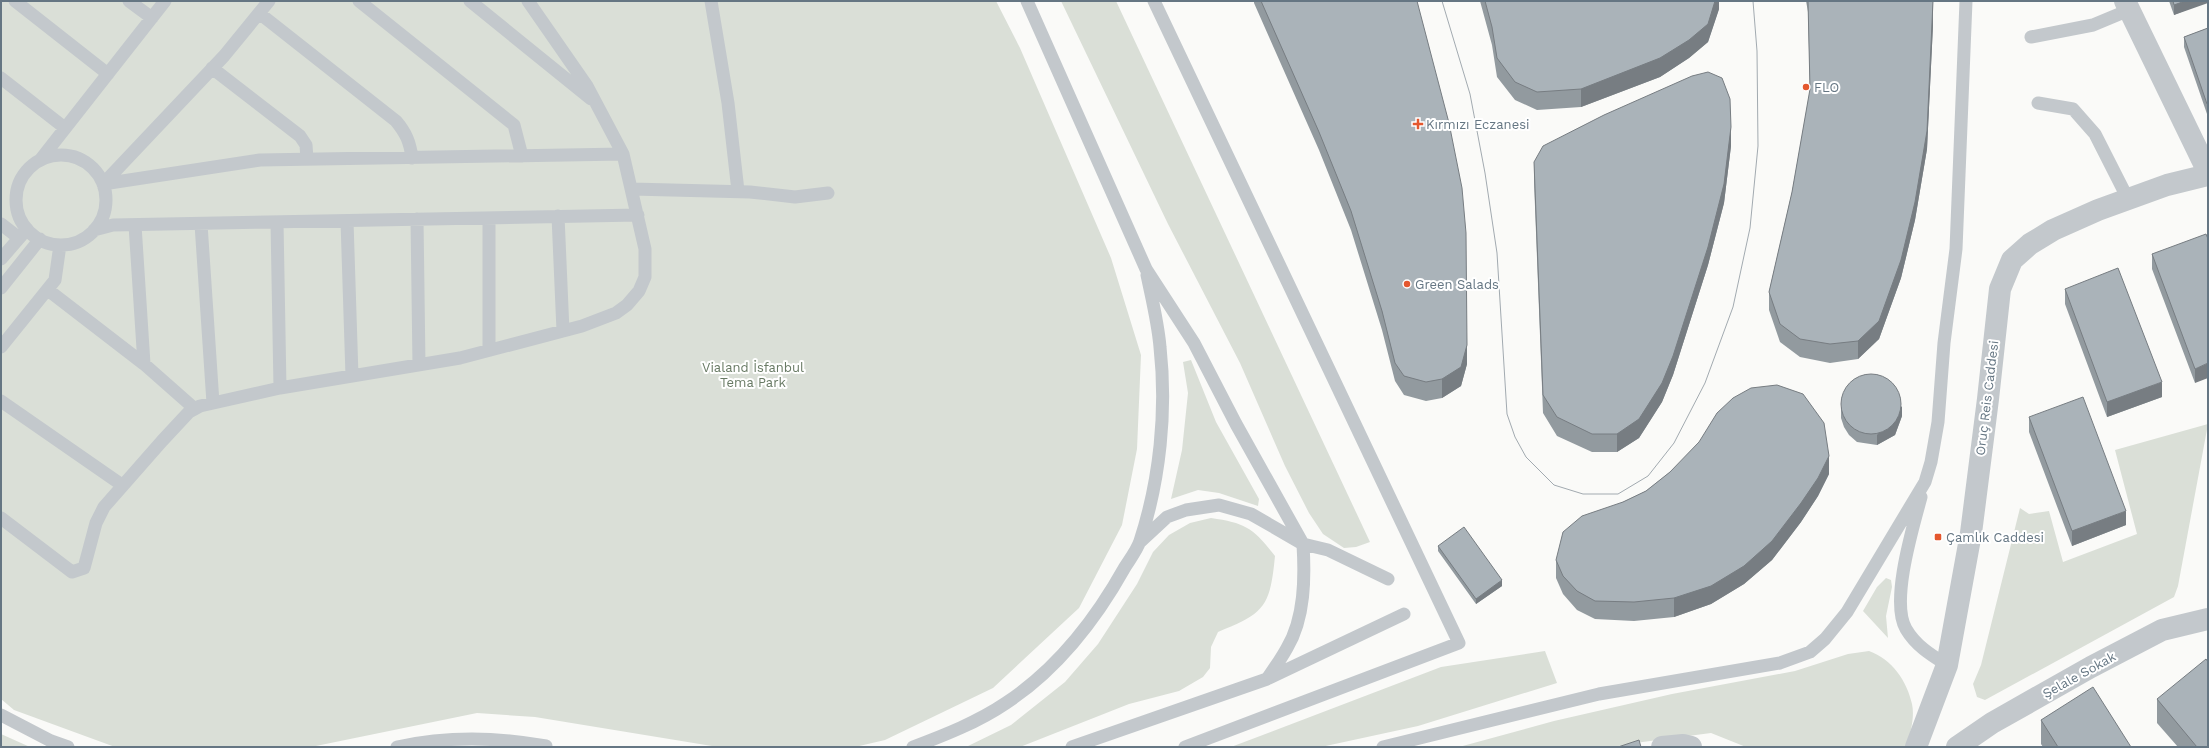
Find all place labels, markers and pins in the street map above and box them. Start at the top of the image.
place label: FLO [1814,80,1839,95]
marker: FLO [1801,82,1811,92]
place label: Kırmızı Eczanesi [1426,117,1529,132]
marker: Kırmızı Eczanesi [1413,119,1423,129]
place label: Green Salads [1415,277,1499,292]
marker: Green Salads [1402,279,1412,289]
place label: Çamlık Caddesi [1946,530,2044,545]
marker: Çamlık Caddesi [1933,532,1943,542]

